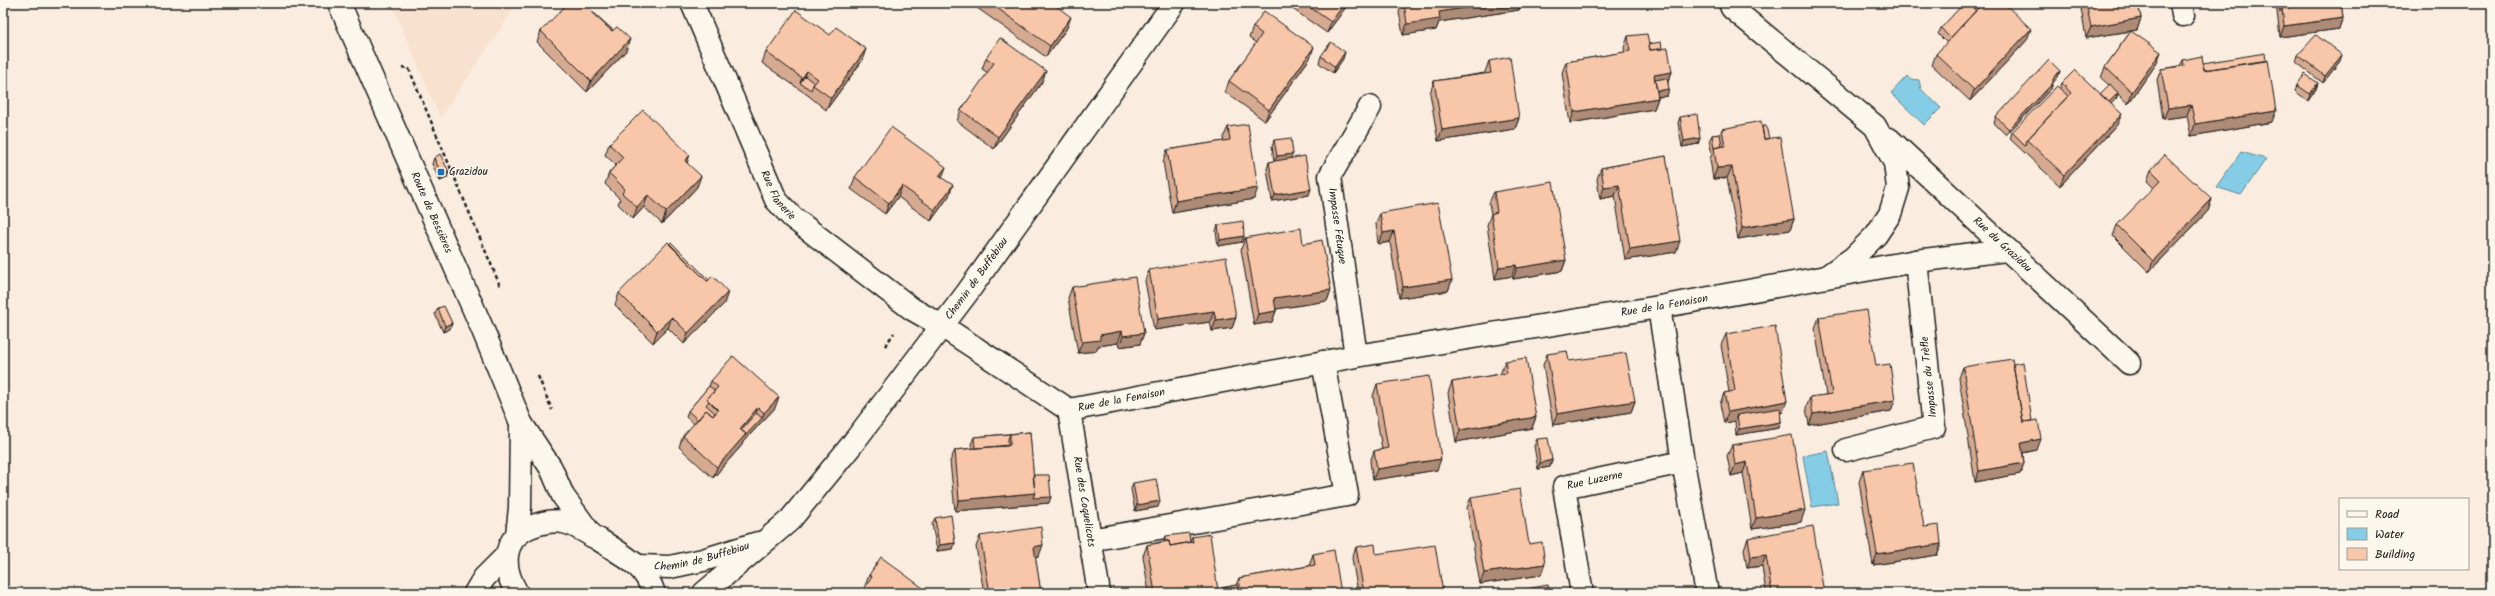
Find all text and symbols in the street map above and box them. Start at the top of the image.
place label: Grazidou [449,163,488,181]
marker: Grazidou [436,167,446,177]
street label: Rue Flanerie [755,167,800,225]
street label: Route de Bessières [405,169,457,256]
street label: Impasse Fétuque [1323,187,1351,265]
street label: Rue du Grazidou [1969,213,2036,277]
street label: Chemin de Buffebiau [941,233,1013,324]
street label: Rue de la Fenaison [1620,289,1710,322]
street label: Impasse du Trèfle [1916,335,1942,419]
street label: Rue de la Fenaison [1077,383,1167,417]
street label: Rue des Coquelicots [1068,455,1100,549]
street label: Rue Luzerne [1565,466,1624,495]
legend [2339,498,2469,570]
text: Road [2375,505,2400,524]
text: Water [2375,525,2405,544]
street label: Chemin de Buffebiau [653,537,753,576]
text: Building [2375,545,2415,564]

